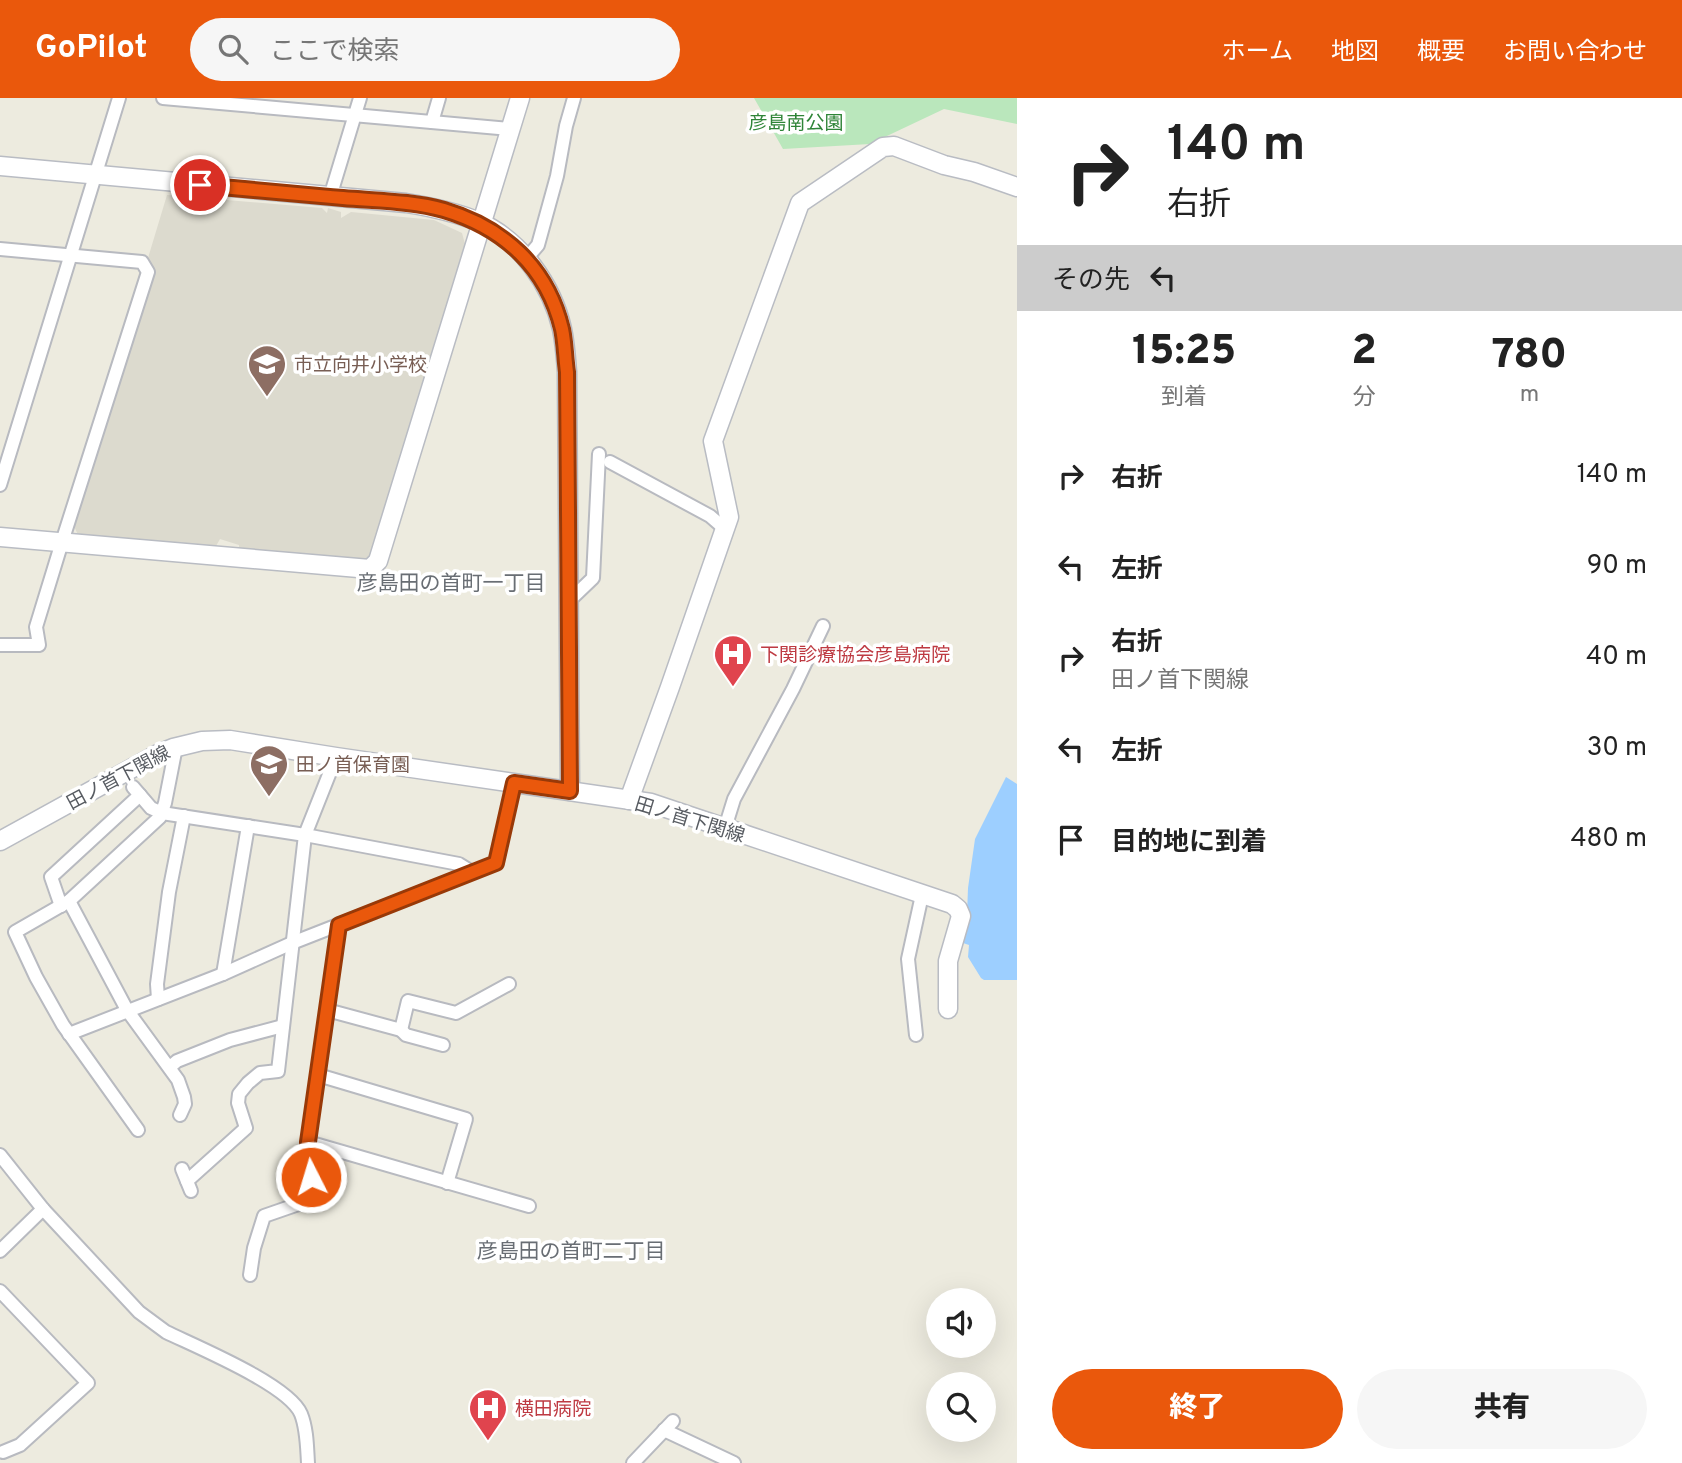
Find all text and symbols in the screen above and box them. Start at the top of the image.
search box [190,18,680,81]
text: GoPilot [35,28,148,70]
icon: search [214,30,252,68]
text: ここで検索 [270,36,400,69]
text: ホーム [1222,38,1293,68]
text: 地図 [1331,38,1379,68]
text: 概要 [1417,38,1465,68]
text: お問い合わせ [1503,38,1647,68]
park label: 彦島南公園 [748,112,844,136]
text: 140 m [1167,116,1306,178]
icon: right [1052,126,1143,217]
pin [170,155,230,215]
icon: arrive [181,166,219,204]
text: 右折 [1167,186,1231,226]
icon: left [1144,259,1182,297]
text: その先 [1052,265,1130,298]
text: 15:25 [1132,326,1236,379]
text: 2 [1351,326,1377,379]
text: 780 [1492,330,1567,383]
school or university icon: 市立向井小学校 [246,343,288,398]
place label: 市立向井小学校 [294,354,427,378]
text: m [1520,381,1539,410]
text: 到着 [1161,384,1207,413]
text: 分 [1353,384,1376,413]
icon: right [1052,457,1090,495]
text: 140 m [1577,459,1647,492]
text: 右折 [1111,463,1163,496]
icon: left [1052,548,1090,586]
text: 90 m [1587,550,1647,583]
text: 左折 [1111,554,1163,587]
district label: 彦島田の首町一丁目 [357,571,546,598]
text: 右折 [1111,627,1163,660]
hospital icon: 下関診療協会彦島病院 [712,633,754,688]
icon: right [1052,639,1090,677]
text: 40 m [1586,641,1647,674]
place label: 下関診療協会彦島病院 [760,644,950,668]
text: 田ノ首下関線 [1111,667,1249,696]
icon: left [1052,730,1090,768]
text: 30 m [1587,732,1647,765]
text: 左折 [1111,736,1163,769]
street label: 田ノ首下関線 [63,741,175,816]
school or university icon: 田ノ首保育園 [248,743,290,798]
place label: 田ノ首保育園 [296,754,410,778]
street label: 田ノ首下関線 [631,793,747,849]
icon: arrive [1052,821,1090,859]
text: 480 m [1570,823,1647,856]
text: 目的地に到着 [1111,827,1267,860]
position arrow [274,1140,348,1214]
district label: 彦島田の首町二丁目 [477,1239,666,1266]
map controls [926,1288,996,1442]
button: sound [926,1288,996,1358]
button: 終了 [1052,1369,1343,1449]
button: 共有 [1357,1369,1647,1449]
button: search [926,1372,996,1442]
hospital icon: 横田病院 [467,1387,509,1442]
place label: 横田病院 [515,1398,591,1422]

